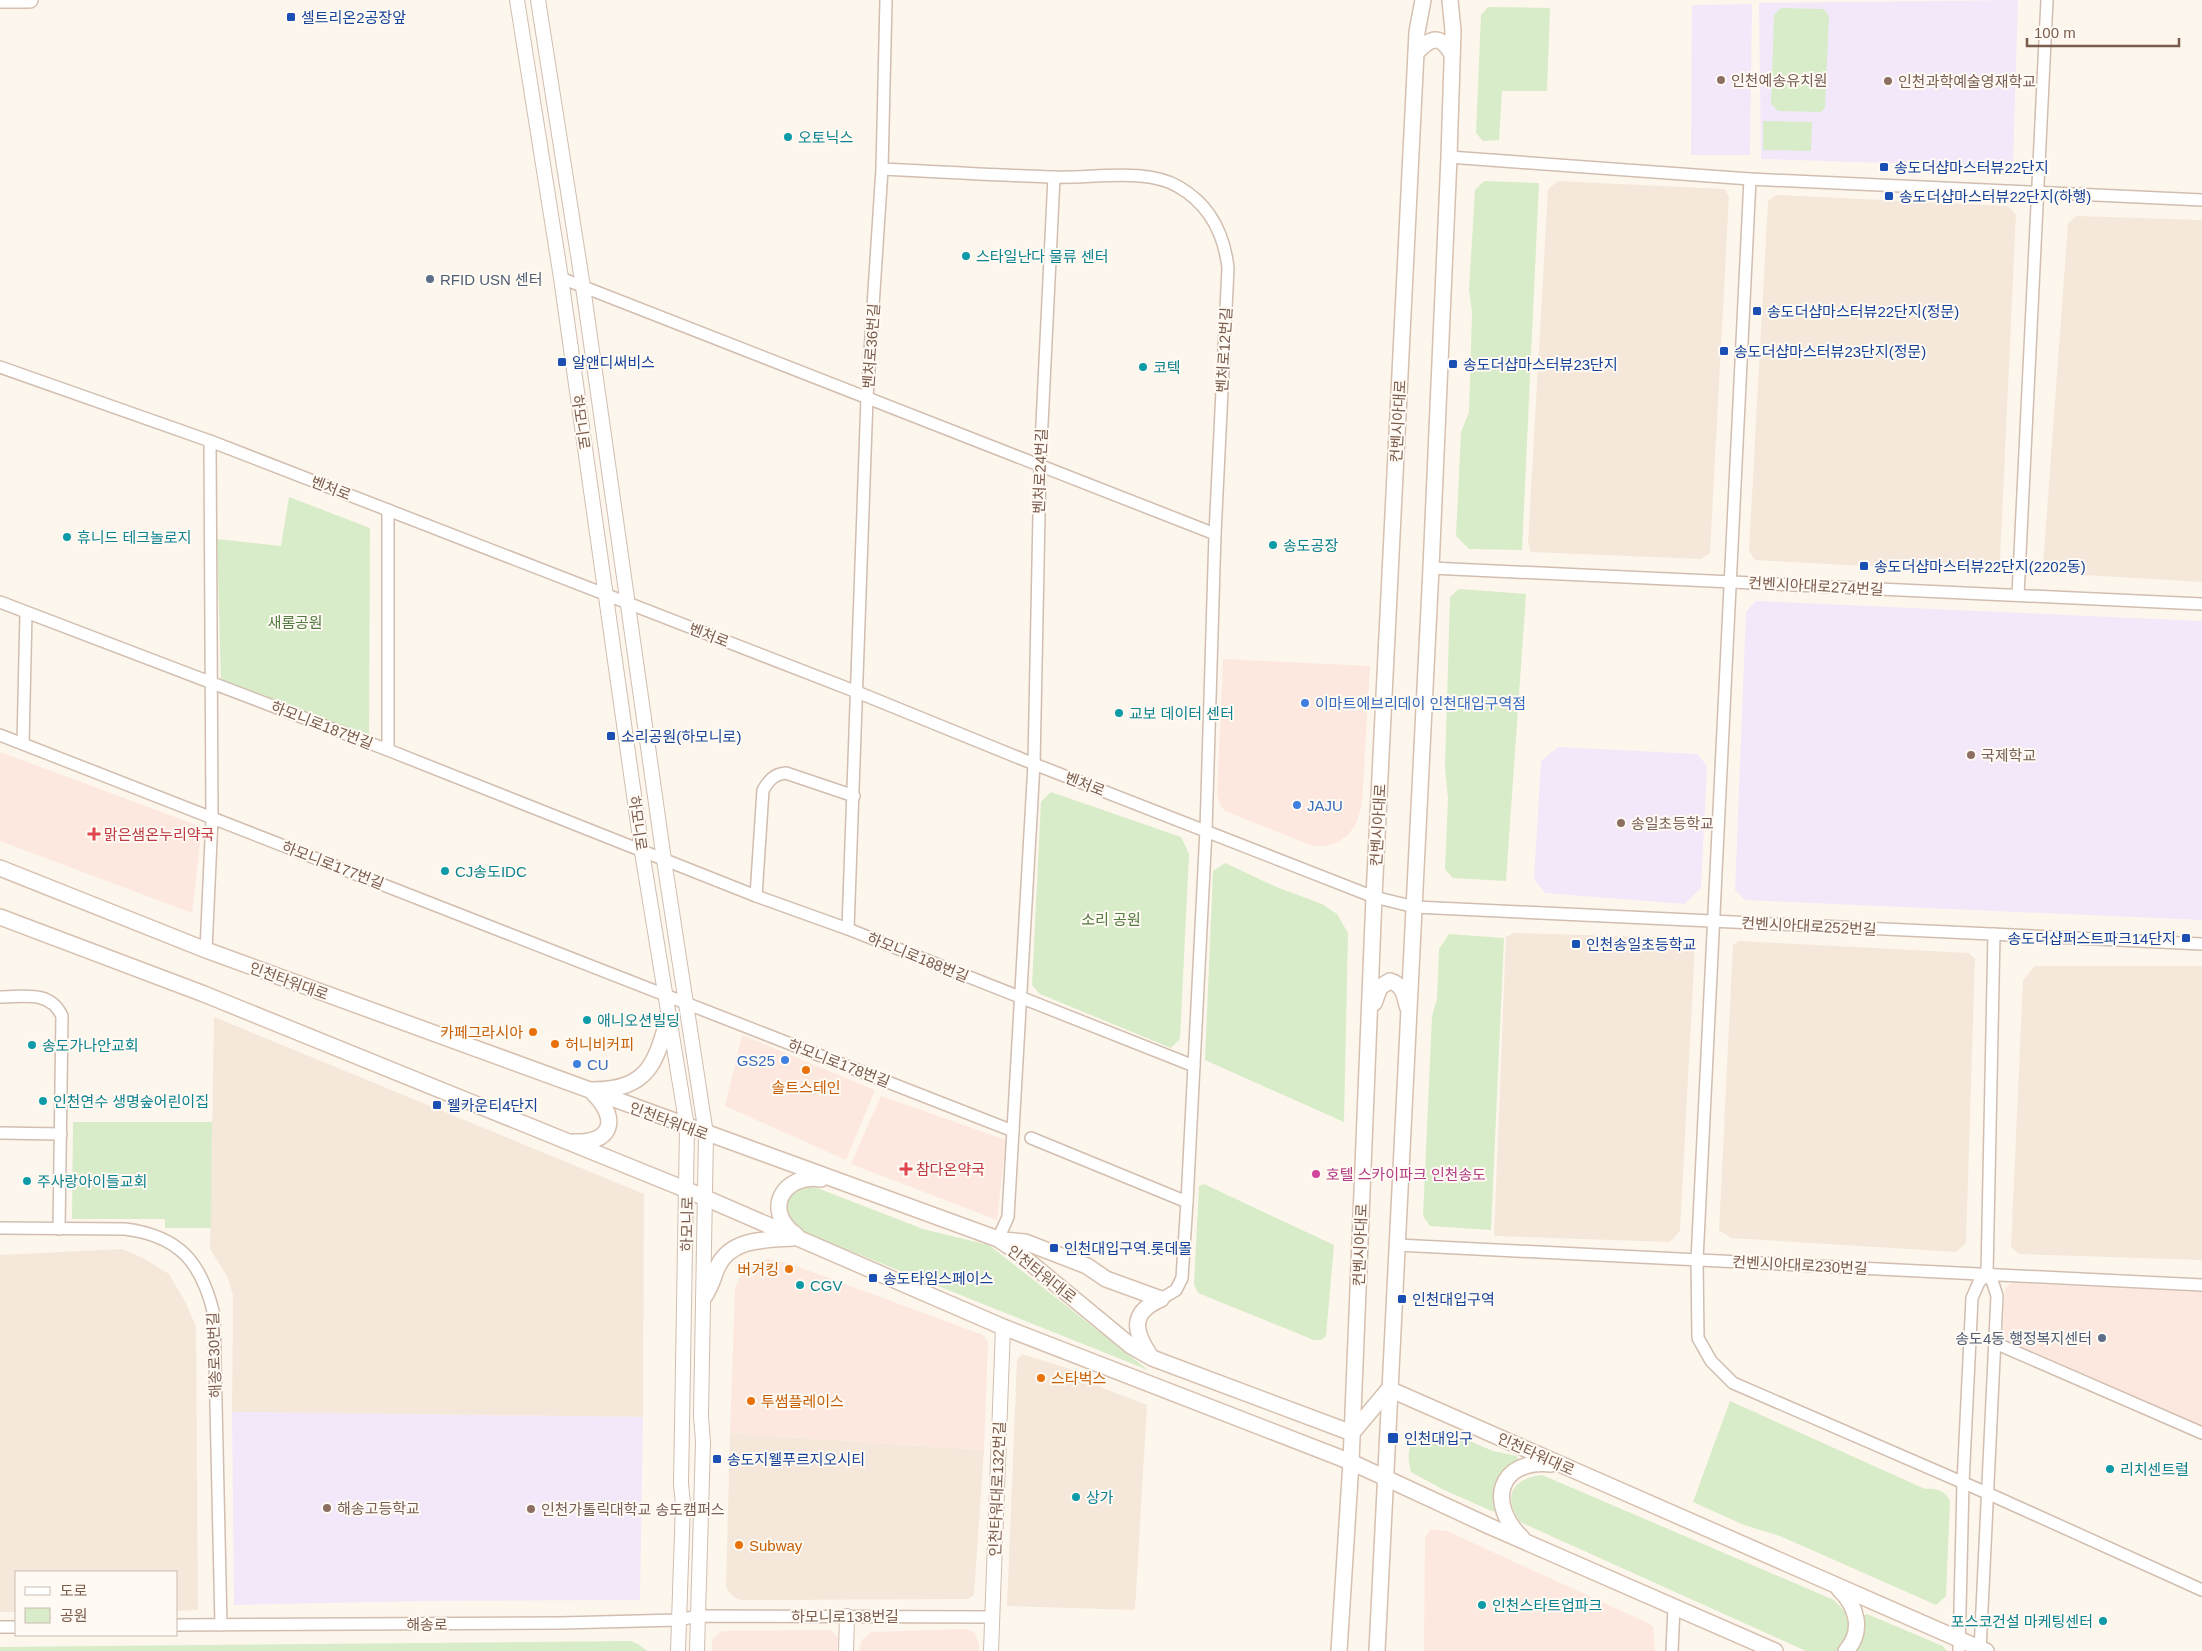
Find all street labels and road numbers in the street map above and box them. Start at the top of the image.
street label: 벤처로36번길 [860,303,882,389]
street label: 벤처로12번길 [1213,307,1235,393]
street label: 컨벤시아대로 [1387,379,1409,463]
street label: 하모니로 [569,393,593,451]
street label: 벤처로24번길 [1030,428,1050,514]
street label: 벤처로 [309,473,353,503]
street label: 컨벤시아대로274번길 [1748,574,1884,598]
street label: 벤처로 [687,620,731,650]
street label: 하모니로187번길 [269,698,375,752]
street label: 벤처로 [1063,769,1107,799]
street label: 컨벤시아대로 [1367,783,1389,867]
street label: 하모니로 [626,794,650,852]
street label: 하모니로177번길 [280,838,386,892]
street label: 컨벤시아대로252번길 [1741,914,1877,938]
street label: 하모니로188번길 [865,929,971,985]
street label: 인천타워대로 [247,959,331,1003]
street label: 하모니로178번길 [786,1036,892,1090]
street label: 인천타워대로 [627,1099,711,1143]
street label: 하모니로 [678,1196,696,1252]
street label: 컨벤시아대로 [1350,1203,1370,1287]
street label: 인천타워대로 [1004,1242,1080,1306]
street label: 컨벤시아대로230번길 [1732,1253,1868,1277]
street label: 해송로30번길 [204,1312,224,1398]
street label: 인천타워대로132번길 [986,1421,1008,1557]
street label: 인천타워대로 [1495,1429,1577,1479]
street label: 하모니로138번길 [791,1608,899,1625]
street label: 해송로 [406,1616,448,1633]

